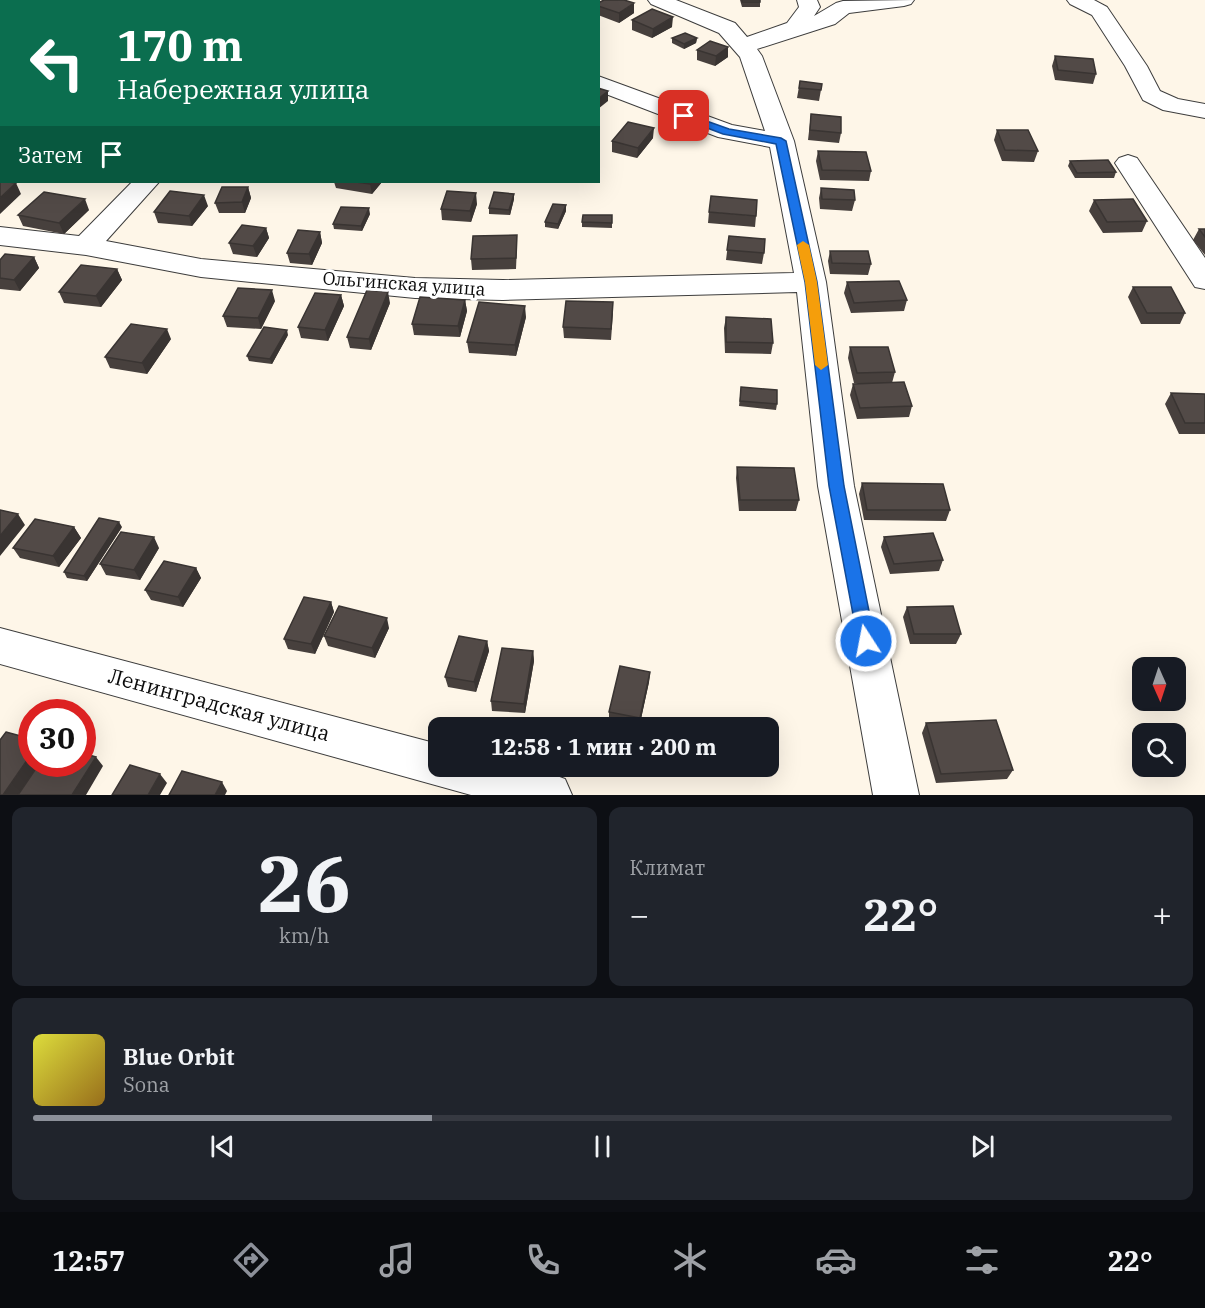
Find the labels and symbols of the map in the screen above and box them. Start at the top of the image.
pin [658,90,709,141]
street label: Ольгинская улица [322,266,486,301]
position arrow [834,609,898,673]
north arrow [1132,657,1186,711]
street label: Ленинградская улица [105,661,333,747]
speed limit sign: 30 [18,699,96,777]

